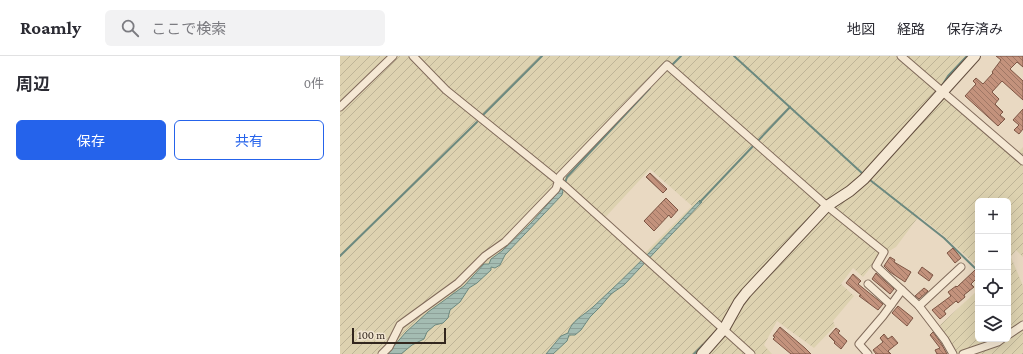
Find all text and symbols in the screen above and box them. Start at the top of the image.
search box [105,10,385,46]
text: Roamly [20,17,81,38]
icon: search [119,17,141,39]
text: ここで検索 [151,21,226,37]
text: 地図 [847,21,875,37]
text: 経路 [897,21,925,37]
text: 保存済み [947,21,1003,37]
text: 周辺 [16,75,50,94]
text: 0件 [304,76,324,91]
button: 保存 [16,120,166,160]
button: 共有 [174,120,324,160]
map controls [975,198,1011,342]
button: + [975,198,1011,234]
button: − [975,234,1011,270]
button: locate [975,270,1011,306]
button: layers [975,306,1011,342]
scale bar [352,326,446,345]
text: 100 m [358,329,385,341]

